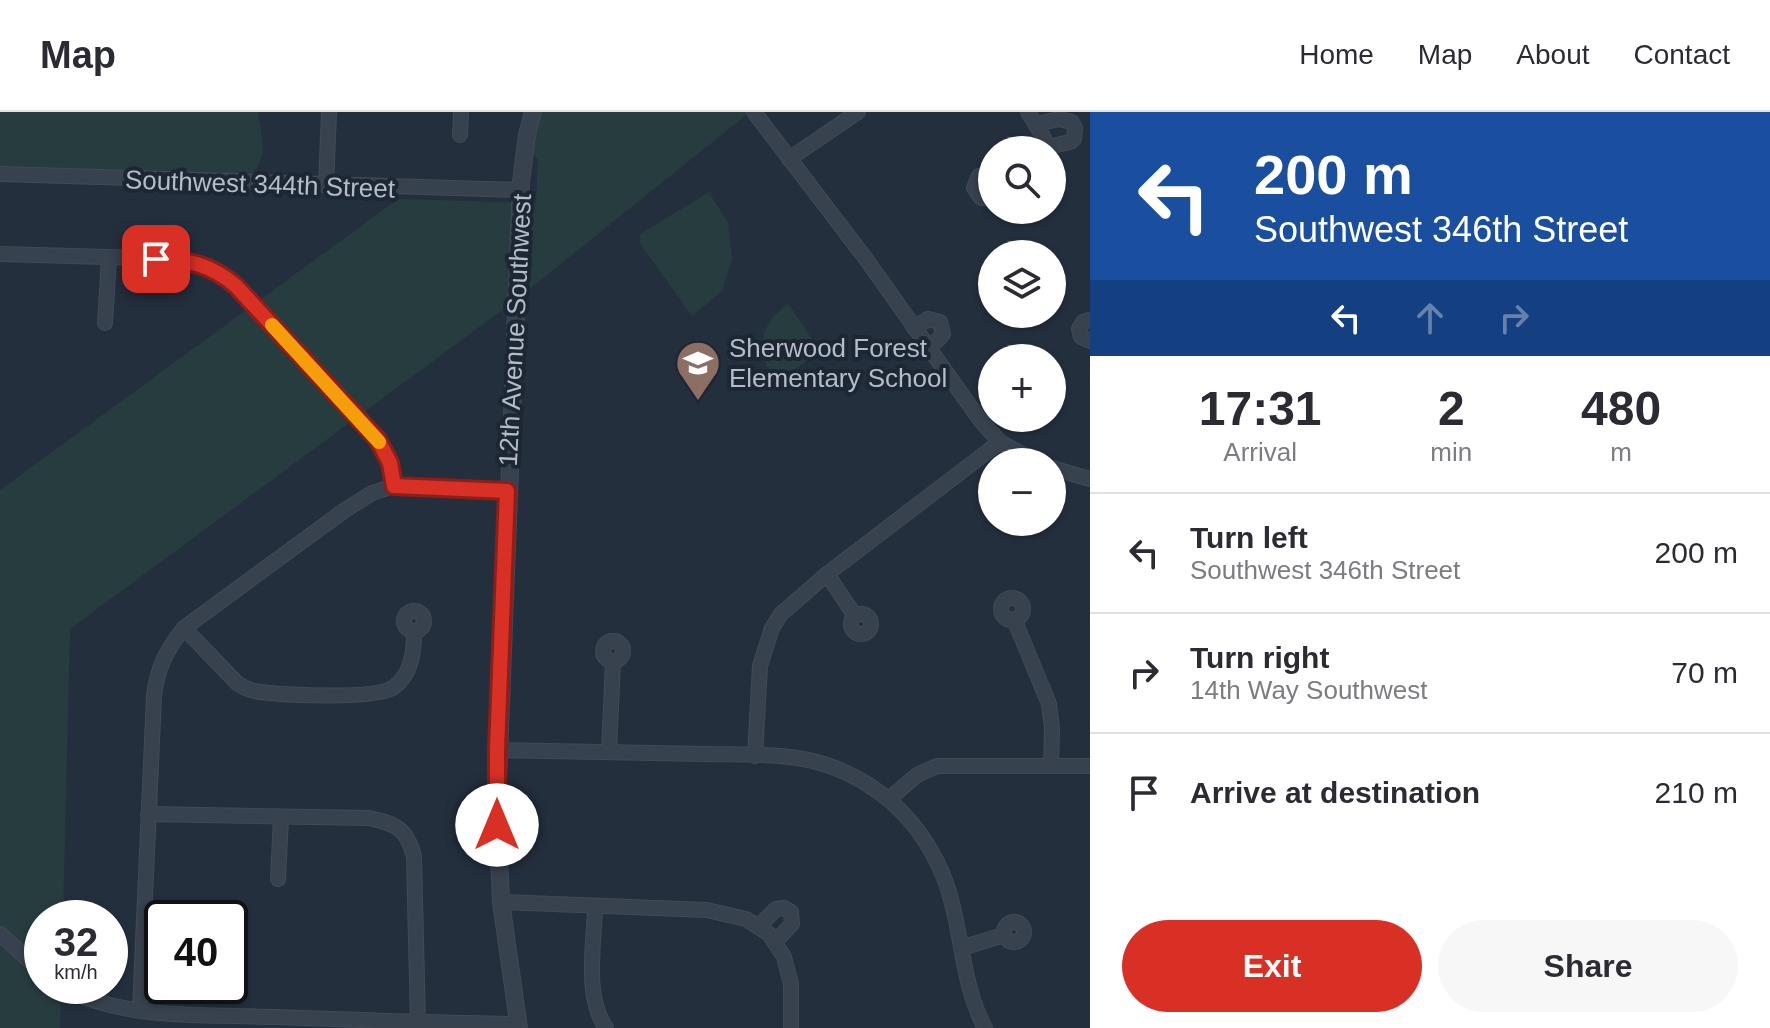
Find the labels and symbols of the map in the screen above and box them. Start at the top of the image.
street label: Southwest 344th Street [124,164,396,204]
street label: 12th Avenue Southwest [493,192,537,467]
pin [122,225,190,293]
place label: Sherwood Forest Elementary School [729,333,947,393]
school or university icon: Sherwood Forest Elementary School [674,339,722,402]
position arrow [455,783,539,867]
speed limit sign: 40 [144,900,248,1004]

